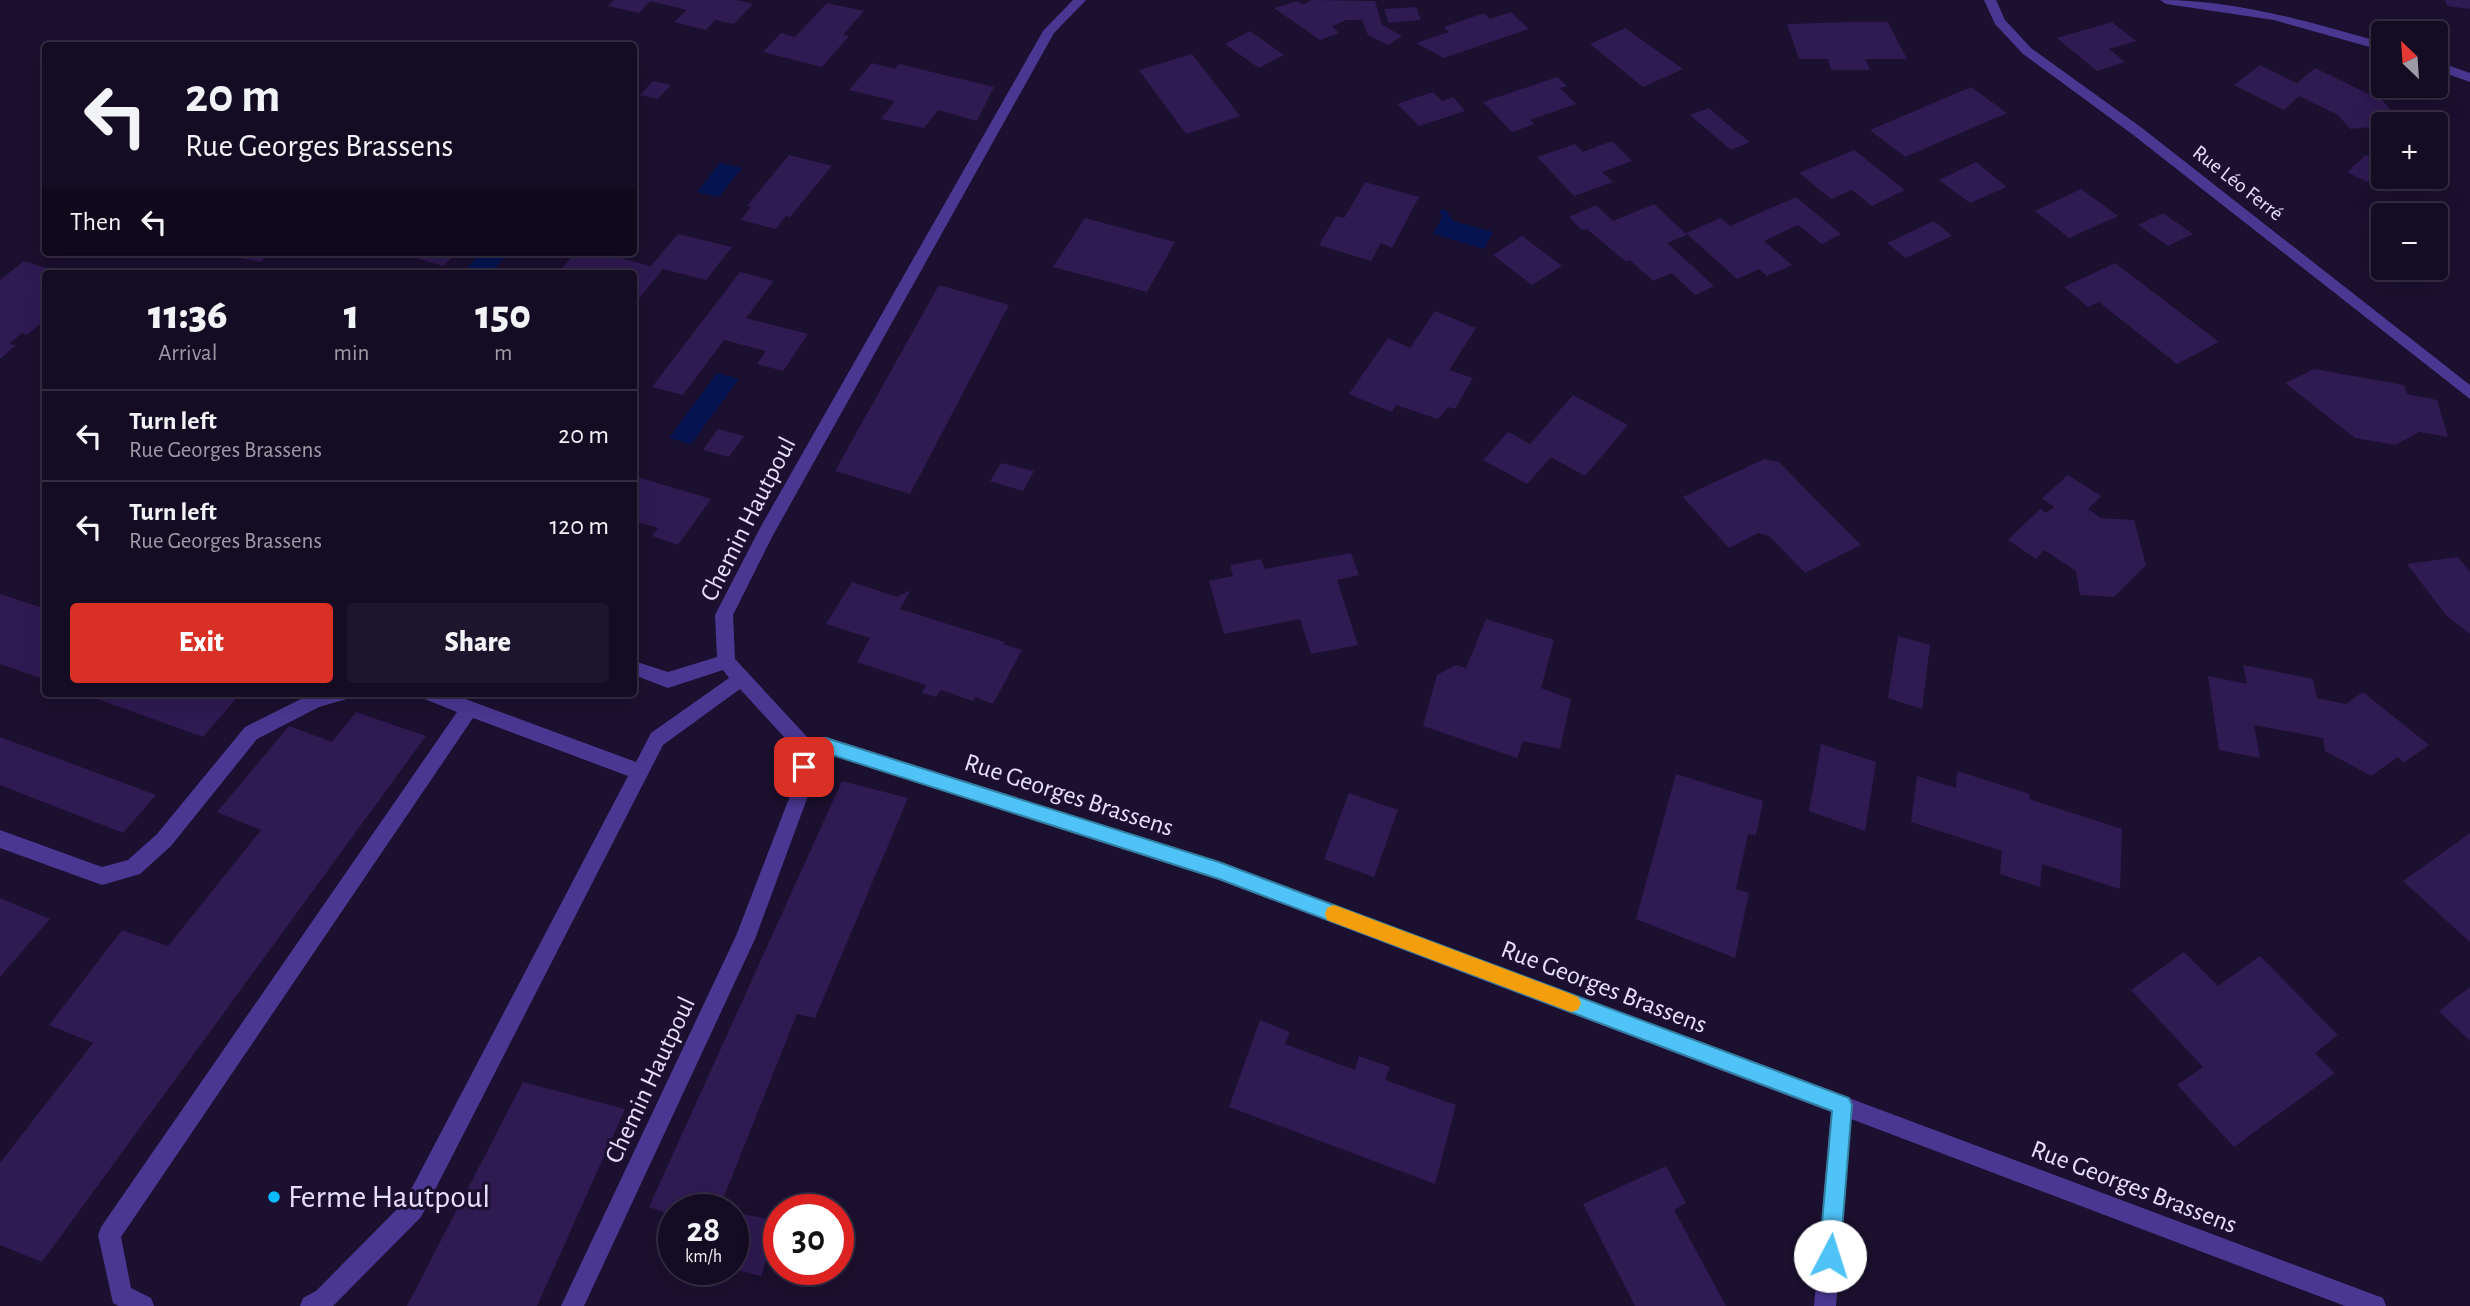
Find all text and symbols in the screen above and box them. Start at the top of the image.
north arrow [2371,21,2448,98]
map controls [2371,21,2448,280]
icon: left [70,70,161,161]
text: 20 m [185,72,281,121]
button: + [2371,112,2448,189]
text: Rue Georges Brassens [185,130,453,162]
street label: Rue Léo Ferré [2189,141,2287,225]
icon: left [135,203,173,241]
button: − [2371,203,2448,280]
text: Then [70,209,121,235]
text: 11:36 [148,294,228,336]
text: 1 [344,294,359,336]
text: 150 [475,294,531,336]
text: Arrival [158,342,217,365]
text: min [334,342,369,365]
text: m [494,342,512,365]
text: Turn left [129,408,217,434]
icon: left [70,417,108,455]
text: 20 m [558,422,609,448]
street label: Chemin Hautpoul [695,433,801,605]
text: Rue Georges Brassens [129,439,322,462]
text: Turn left [129,499,217,525]
icon: left [70,508,108,546]
text: 120 m [549,513,609,539]
text: Rue Georges Brassens [129,530,322,553]
button: Exit [70,603,333,683]
button: Share [347,603,609,683]
pin [774,737,834,797]
icon: arrive [785,748,823,786]
street label: Rue Georges Brassens [961,749,1177,841]
street label: Rue Georges Brassens [1498,936,1710,1038]
street label: Chemin Hautpoul [600,993,700,1167]
street label: Rue Georges Brassens [2028,1136,2240,1238]
place label: Ferme Hautpoul [288,1181,490,1213]
marker: Ferme Hautpoul [266,1189,282,1205]
speed limit sign: 30 [763,1194,854,1285]
text: 28 [687,1213,720,1248]
position arrow [1793,1219,1867,1293]
text: km/h [685,1248,722,1266]

